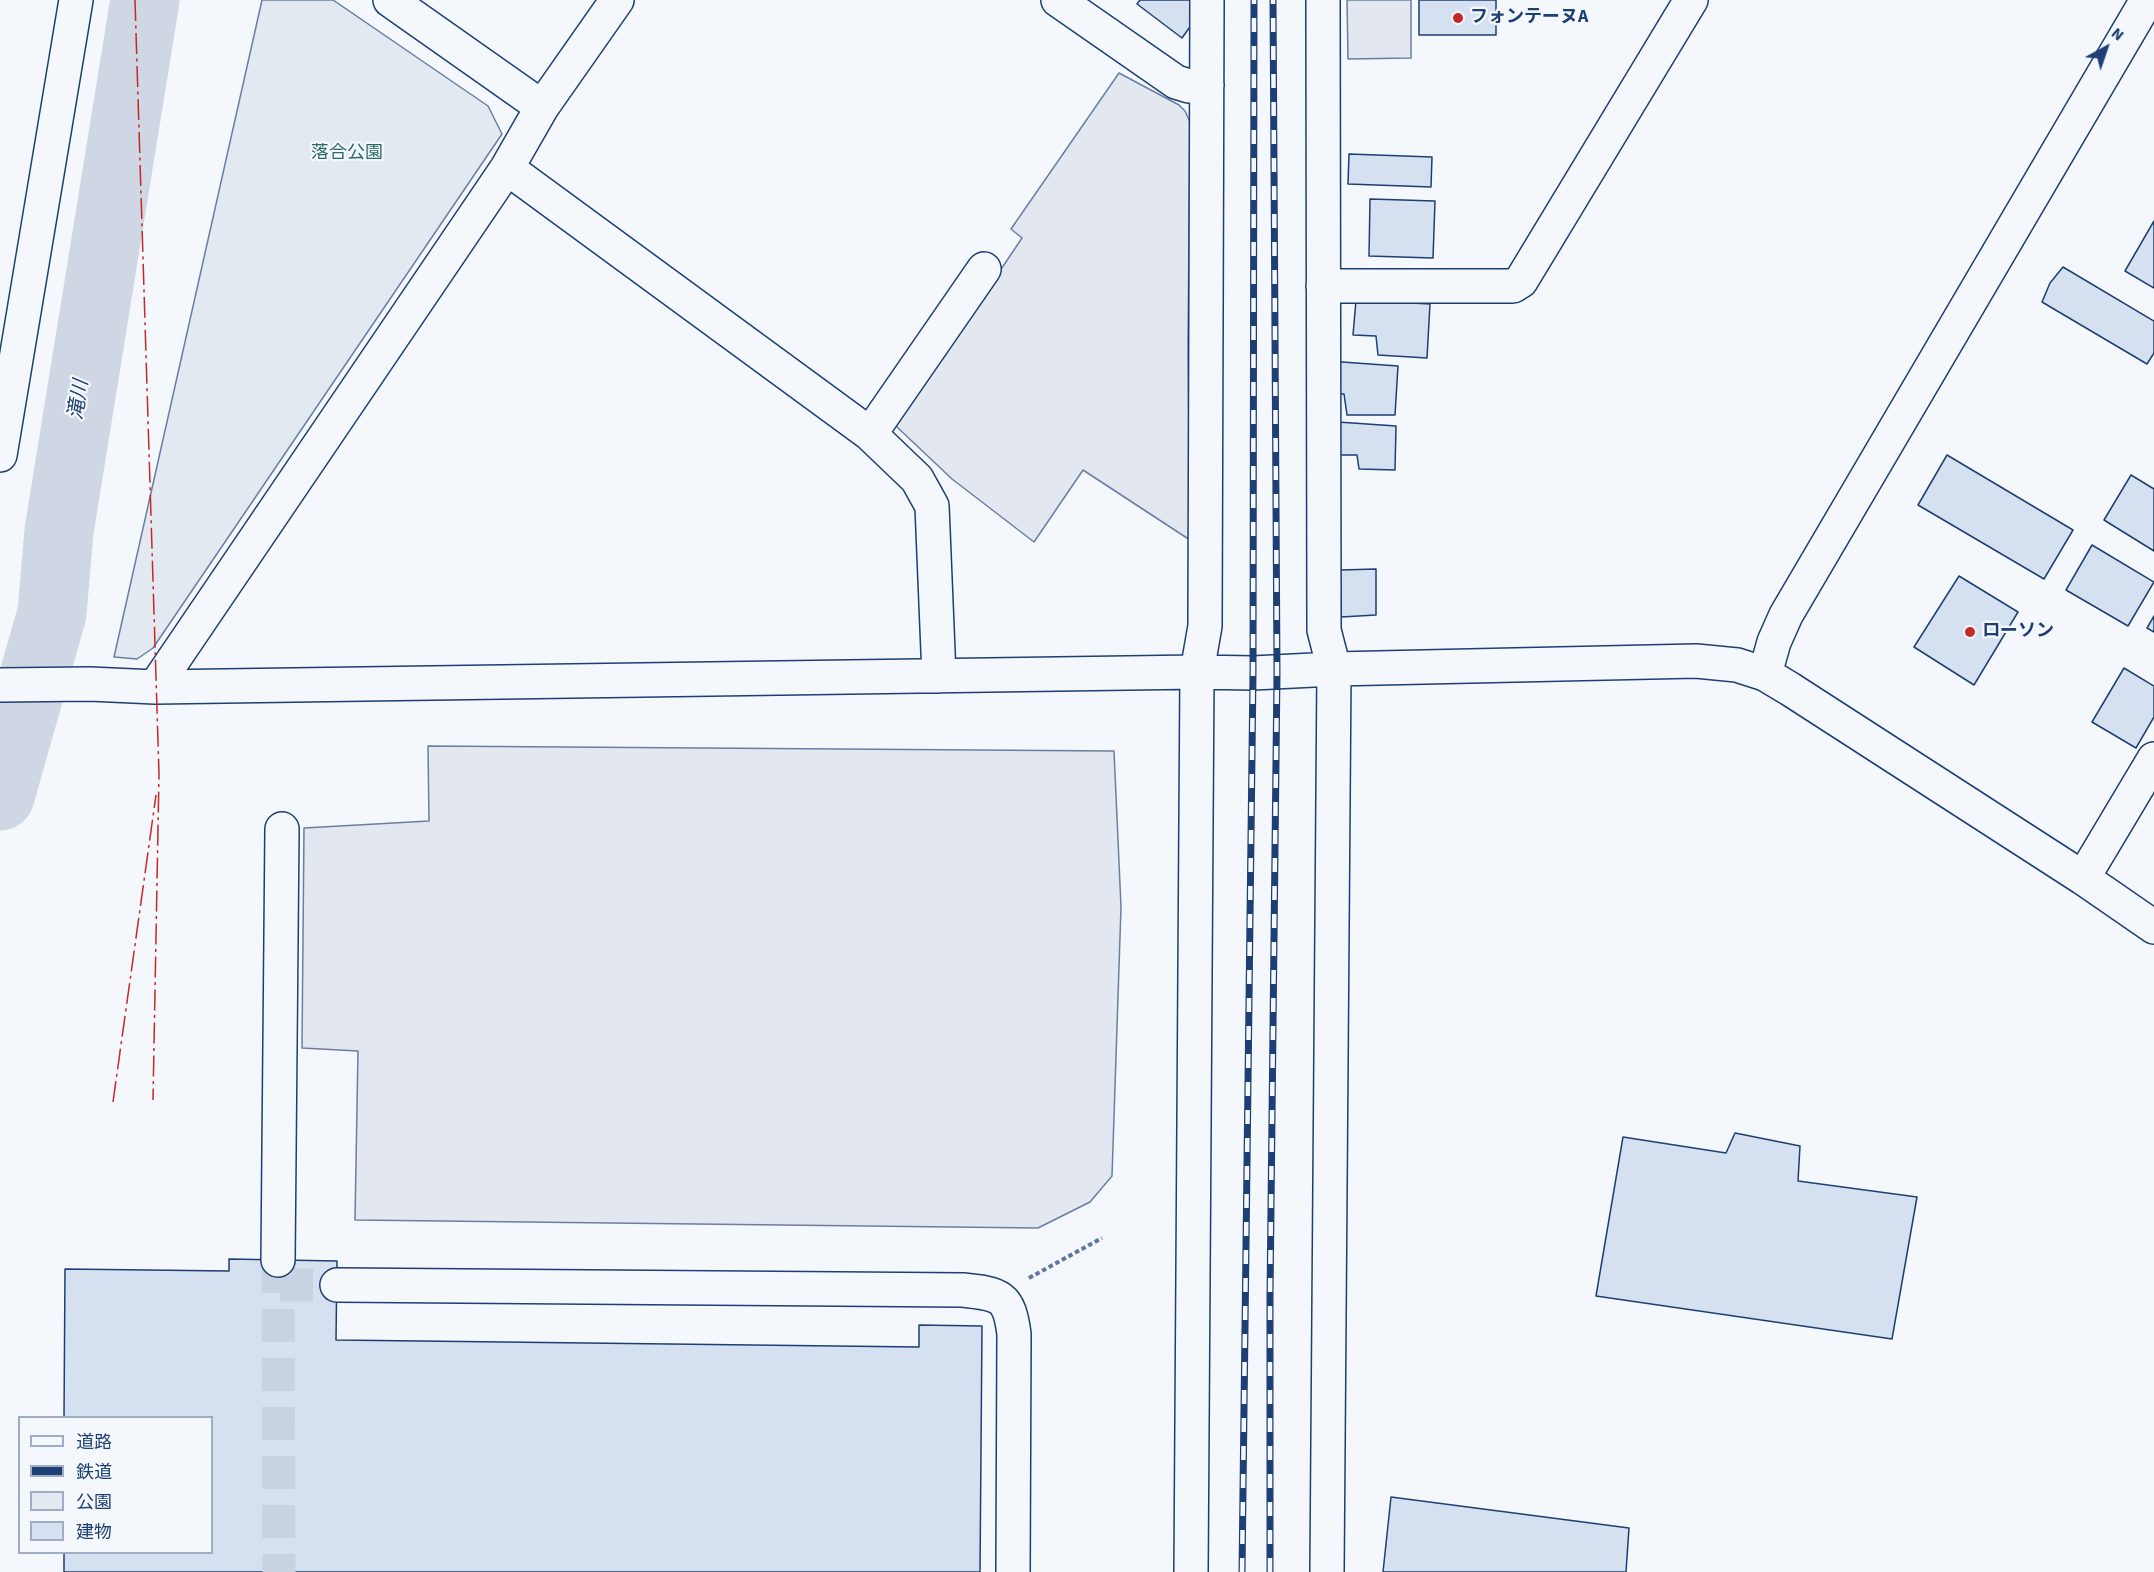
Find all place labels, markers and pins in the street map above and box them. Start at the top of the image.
place label: フォンテーヌA [1470,7,1588,29]
marker: フォンテーヌA [1451,11,1465,25]
place label: ローソン [1982,621,2054,643]
marker: ローソン [1963,625,1977,639]

